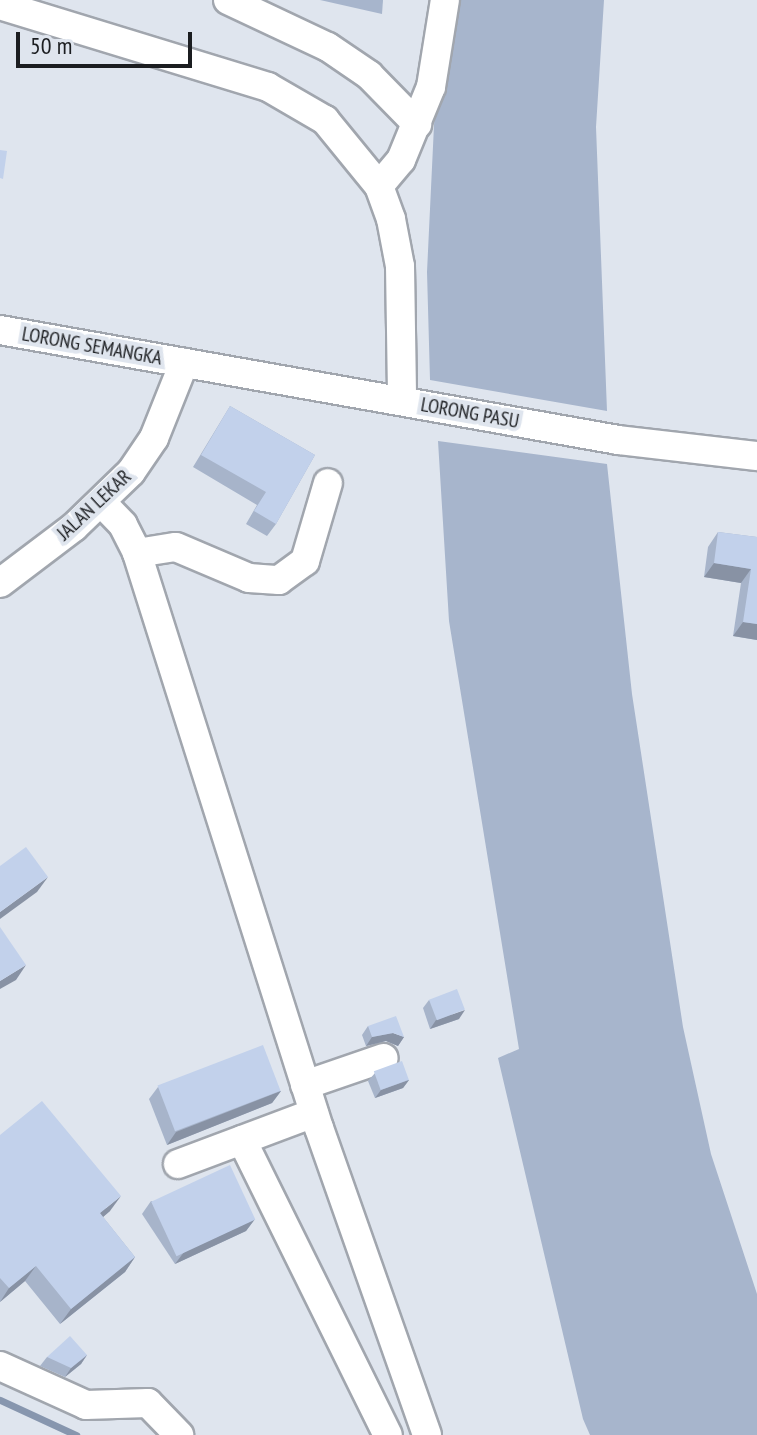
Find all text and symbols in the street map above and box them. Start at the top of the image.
scale bar [20,16,196,66]
text: 50 m [30,30,72,61]
street label: LORONG SEMANGKA [20,322,164,370]
street label: LORONG PASU [419,393,521,433]
street label: JALAN LEKAR [52,465,136,545]

